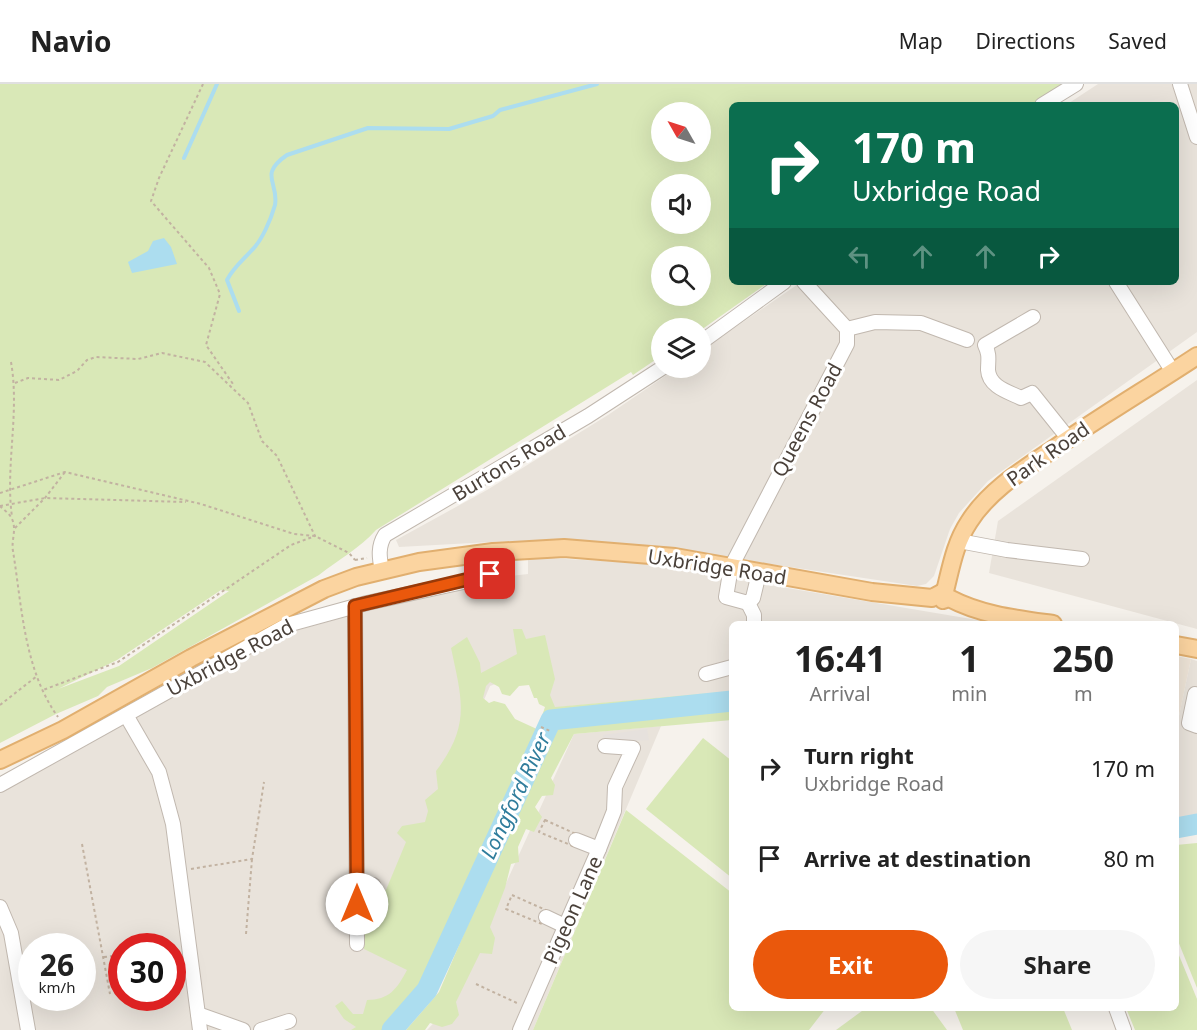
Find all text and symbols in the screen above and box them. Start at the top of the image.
text: Navio [30,22,111,60]
text: Map [899,27,943,55]
text: Directions [976,27,1075,55]
text: Saved [1108,27,1167,55]
north arrow [651,102,711,162]
map controls [651,102,711,378]
text: 170 m [852,118,976,175]
icon: right [753,126,831,204]
text: Uxbridge Road [852,172,1041,209]
button: sound [651,174,711,234]
icon: left [843,240,876,273]
icon: ahead [906,240,939,273]
icon: ahead [969,240,1002,273]
icon: right [1032,240,1065,273]
button: search [651,246,711,306]
button: layers [651,318,711,378]
street label: Queens Road [765,358,848,482]
street label: Park Road [1001,415,1095,492]
street label: Burtons Road [447,418,571,507]
street label: Uxbridge Road [646,542,788,591]
pin [464,548,515,599]
icon: arrive [473,557,506,590]
street label: Uxbridge Road [162,613,298,702]
text: 16:41 [794,634,886,683]
text: 1 [959,634,980,683]
text: 250 [1052,634,1114,683]
text: Arrival [810,680,871,707]
text: min [951,680,987,707]
text: m [1074,680,1093,707]
water label: Longford River [474,726,557,863]
text: Turn right [804,740,914,770]
icon: right [753,752,786,785]
text: 170 m [1091,753,1155,783]
text: Uxbridge Road [804,770,944,797]
icon: arrive [753,842,786,875]
text: Arrive at destination [804,843,1031,873]
text: 80 m [1104,843,1155,873]
street label: Pigeon Lane [537,851,608,968]
position arrow [325,872,389,936]
button: Exit [753,930,948,999]
button: Share [960,930,1155,999]
speed limit sign: 30 [108,933,186,1011]
text: 26 [40,944,74,985]
text: km/h [39,977,75,997]

